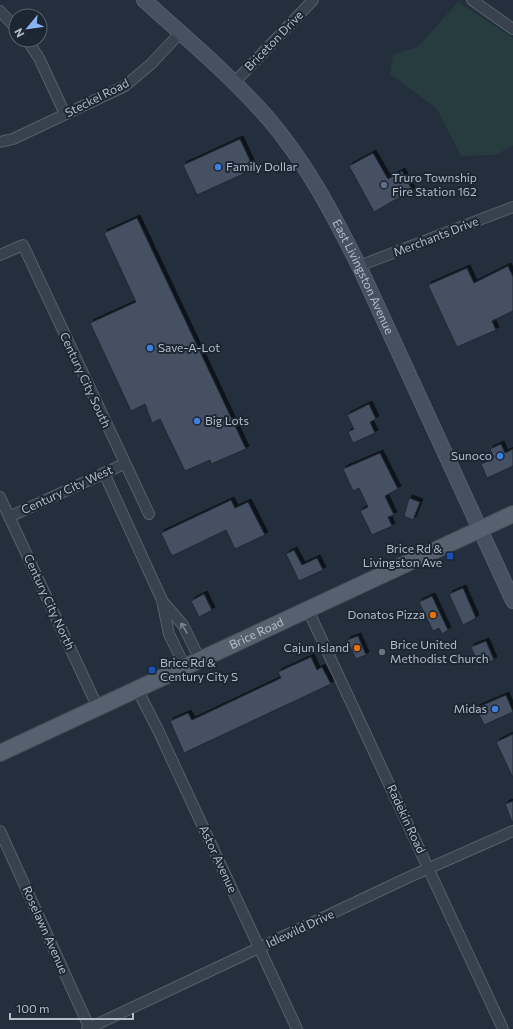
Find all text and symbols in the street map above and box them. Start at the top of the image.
street label: Briceton Drive [241,7,305,73]
north arrow [8,8,48,48]
text: N [11,26,27,40]
street label: Steckel Road [62,75,131,119]
place label: Family Dollar [226,159,297,173]
marker: Family Dollar [213,162,223,172]
place label: Truro Township Fire Station 162 [392,170,477,198]
marker: Truro Township Fire Station 162 [379,180,389,190]
street label: Merchants Drive [391,213,480,259]
street label: East Livingston Avenue [330,217,397,336]
street label: Century City South [58,330,114,430]
place label: Save-A-Lot [158,340,220,354]
marker: Save-A-Lot [145,343,155,353]
place label: Big Lots [205,413,249,427]
marker: Big Lots [192,416,202,426]
place label: Sunoco [451,448,492,462]
marker: Sunoco [495,451,505,461]
street label: Century City West [19,462,115,516]
place label: Brice Rd & Livingston Ave [363,541,442,569]
marker: Brice Rd & Livingston Ave [445,551,455,561]
street label: Century City North [22,552,78,652]
place label: Donatos Pizza [347,607,425,621]
marker: Donatos Pizza [428,610,438,620]
street label: Brice Road [227,614,286,651]
one-way arrow [179,622,187,634]
place label: Brice United Methodist Church [390,637,489,665]
place label: Cajun Island [284,640,349,654]
marker: Cajun Island [352,643,362,653]
marker: Brice United Methodist Church [377,647,387,657]
place label: Brice Rd & Century City S [160,655,238,683]
marker: Brice Rd & Century City S [147,665,157,675]
place label: Midas [454,701,487,715]
marker: Midas [490,704,500,714]
street label: Radekin Road [385,782,429,855]
street label: Astor Avenue [197,823,241,895]
street label: Roselawn Avenue [20,884,72,976]
street label: Idlewild Drive [263,906,336,950]
scale bar [10,995,133,1021]
text: 100 m [16,1001,50,1015]

